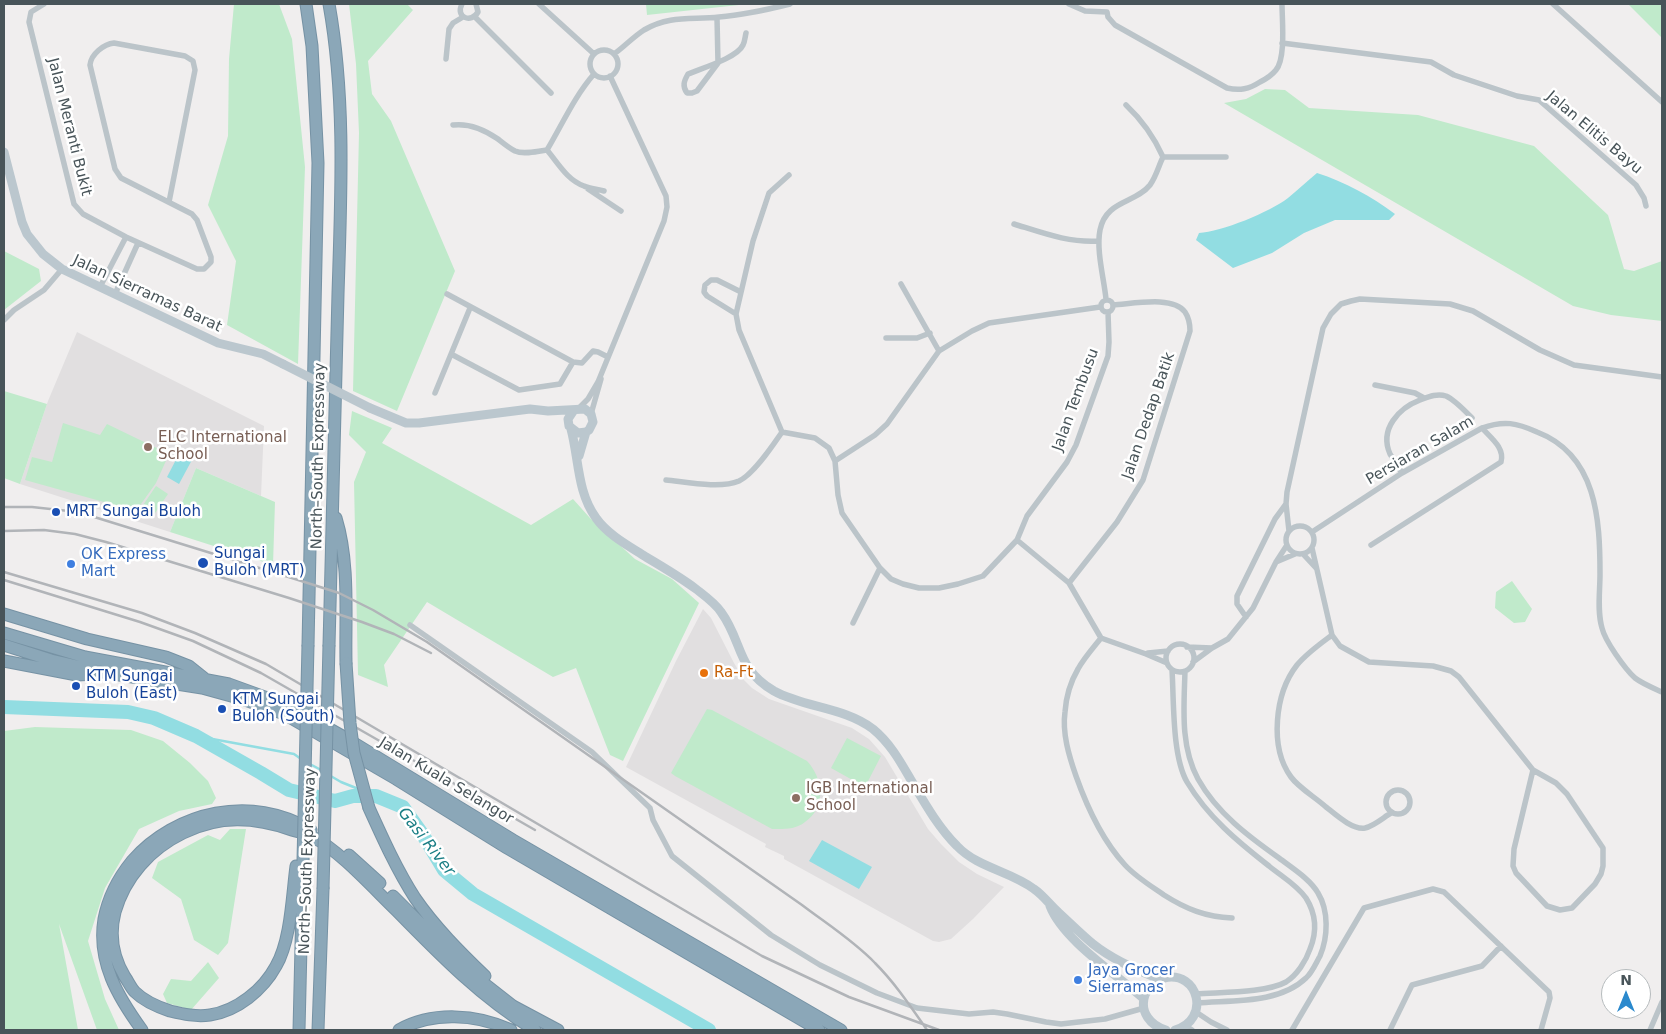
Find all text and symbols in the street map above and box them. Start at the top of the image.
street label: Jalan Meranti Bukit [43,56,95,198]
street label: Jalan Elitis Bayu [1542,88,1646,178]
street label: Jalan Sierramas Barat [70,251,224,337]
street label: Jalan Tembusu [1049,346,1103,454]
street label: Jalan Dedap Batik [1119,350,1179,482]
street label: North–South Expressway [308,362,330,550]
street label: Persiaran Salam [1363,413,1477,489]
place label: ELC International School [158,429,287,464]
marker: ELC International School [142,441,154,453]
place label: MRT Sungai Buloh [66,503,201,521]
marker: MRT Sungai Buloh [50,506,62,518]
place label: Sungai Buloh (MRT) [214,545,305,580]
place label: OK Express Mart [81,546,166,581]
marker: Sungai Buloh (MRT) [196,556,210,570]
marker: OK Express Mart [65,558,77,570]
place label: Ra-Ft [714,664,753,682]
marker: Ra-Ft [698,667,710,679]
place label: KTM Sungai Buloh (East) [86,668,177,703]
marker: KTM Sungai Buloh (East) [70,680,82,692]
place label: KTM Sungai Buloh (South) [232,691,335,726]
marker: KTM Sungai Buloh (South) [216,703,228,715]
street label: Jalan Kuala Selangor [376,734,516,828]
street label: North–South Expressway [296,767,320,955]
place label: IGB International School [806,780,933,815]
marker: IGB International School [790,792,802,804]
water label: Gasi River [393,804,459,880]
place label: Jaya Grocer Sierramas [1088,962,1175,997]
north arrow [1601,969,1651,1019]
text: N [1620,972,1632,988]
marker: Jaya Grocer Sierramas [1072,974,1084,986]

